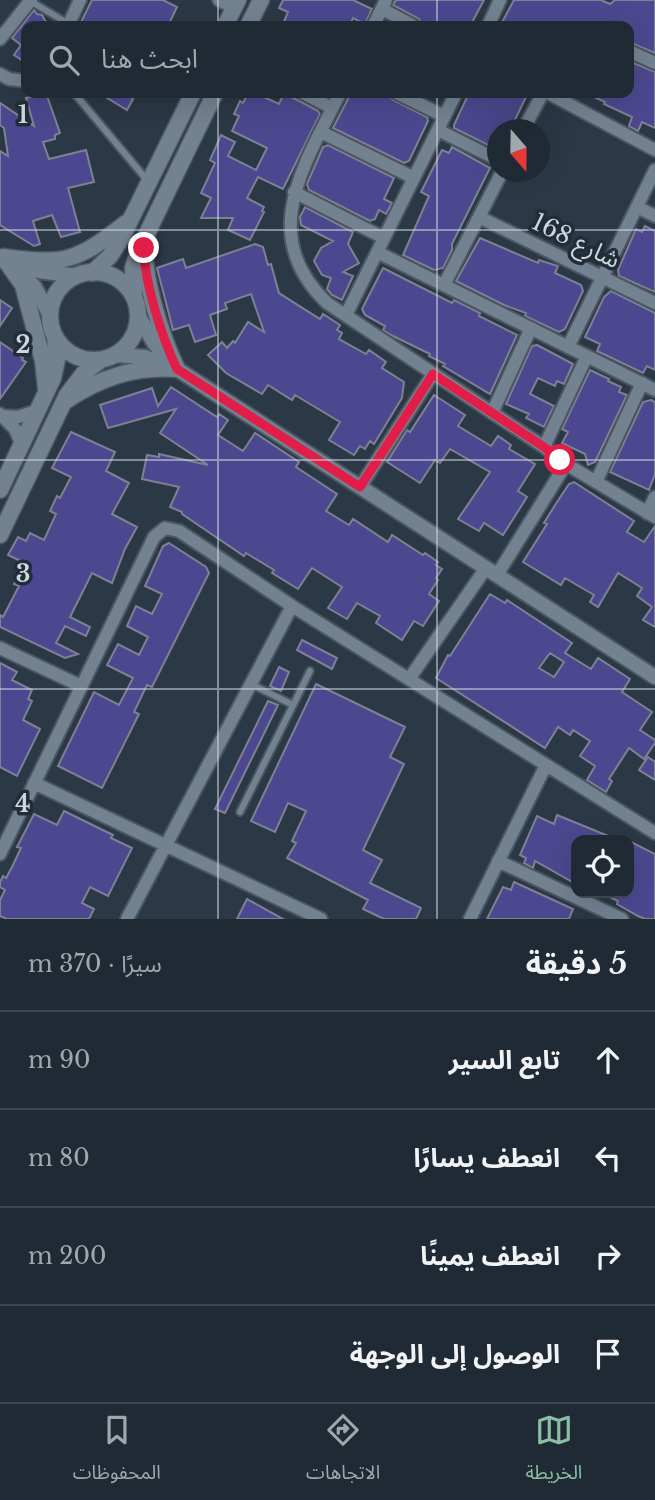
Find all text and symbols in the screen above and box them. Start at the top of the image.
search box [21,21,634,98]
icon: search [45,41,83,79]
text: ابحث هنا [101,43,198,75]
text: 1 [18,101,28,129]
north arrow [487,119,550,182]
street label: شارع 168 [526,207,625,277]
route end [128,232,159,263]
text: 2 [16,331,30,359]
route start [544,444,575,475]
text: 3 [16,560,30,588]
text: 4 [15,790,31,818]
map controls [571,835,634,898]
button: locate [571,835,634,898]
text: 5 دقيقة [526,945,627,982]
text: سيرًا · 370 m [28,950,162,978]
icon: ahead [589,1041,627,1079]
text: تابع السير [449,1044,560,1076]
text: 90 m [28,1046,91,1074]
icon: left [589,1139,627,1177]
text: انعطف يسارًا [413,1142,560,1174]
text: 80 m [28,1144,90,1172]
icon: right [589,1237,627,1275]
text: انعطف يمينًا [420,1240,560,1272]
text: 200 m [28,1242,106,1270]
icon: arrive [589,1335,627,1373]
text: الوصول إلى الوجهة [350,1338,560,1370]
tab: المحفوظات [73,1411,161,1493]
tab: الاتجاهات [306,1411,380,1493]
tab: الخريطة [525,1411,582,1493]

